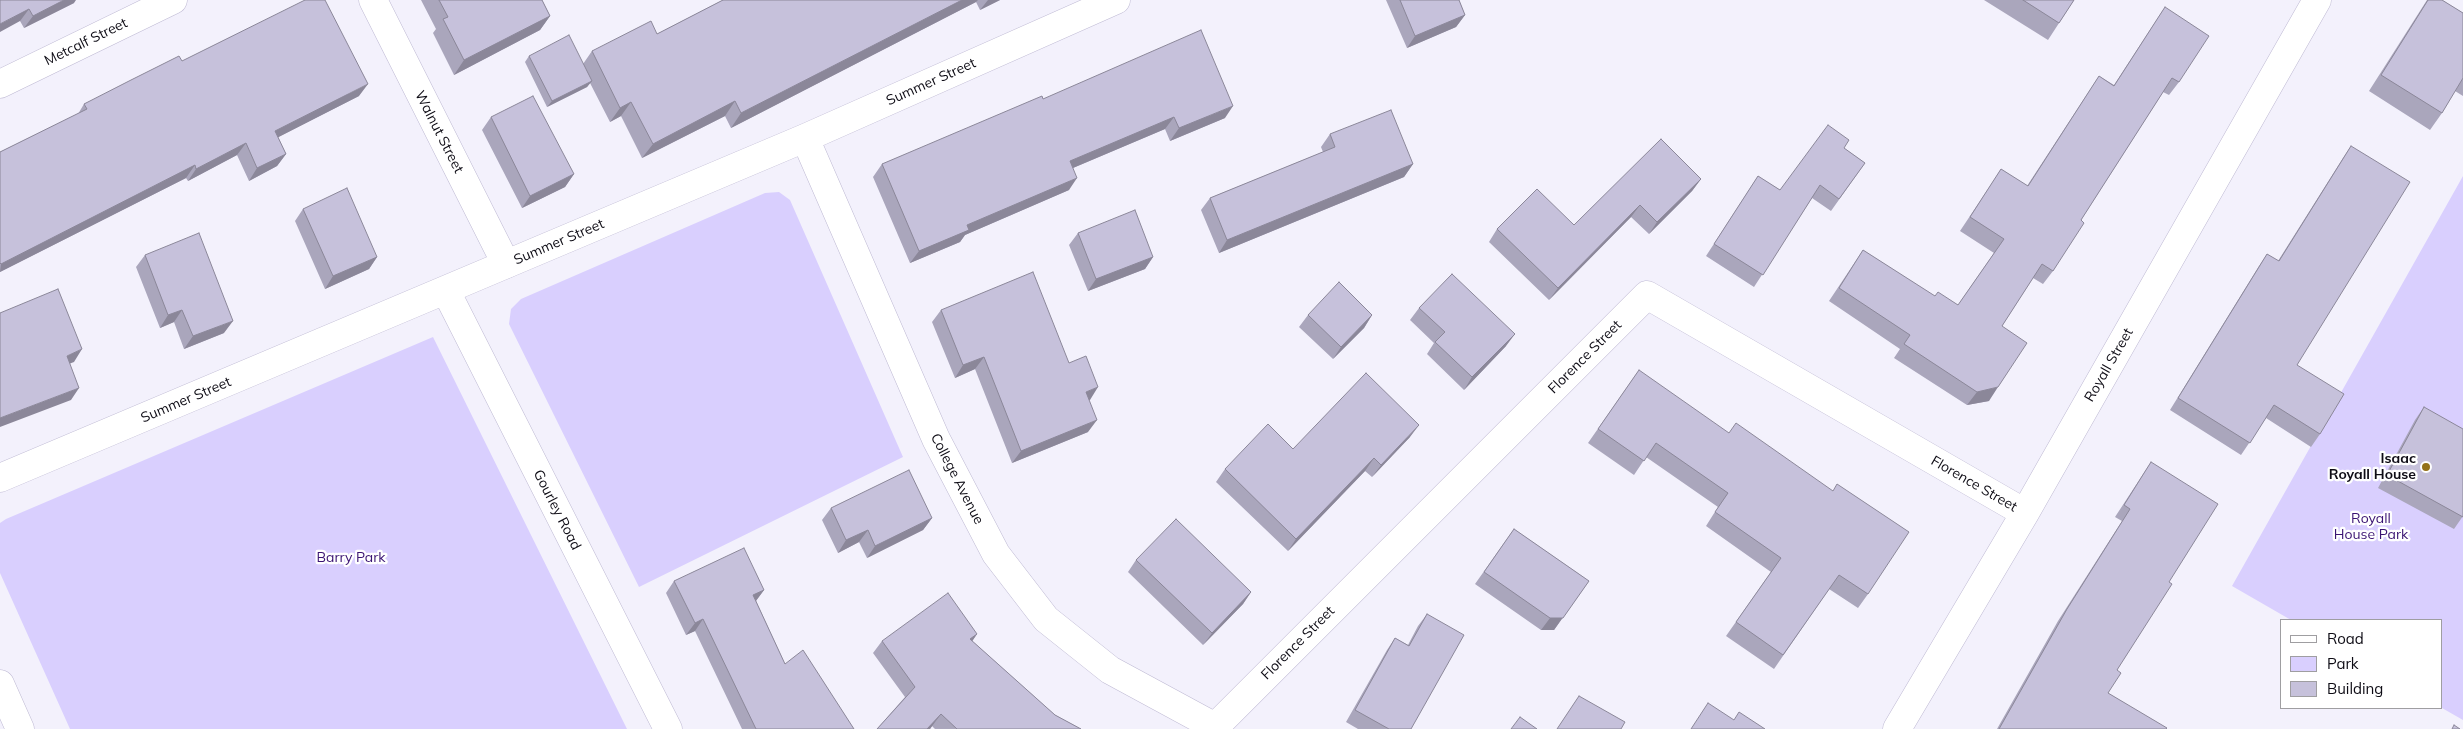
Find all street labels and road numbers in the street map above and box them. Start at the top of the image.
street label: Metcalf Street [42,15,130,69]
street label: Summer Street [884,55,978,109]
street label: Walnut Street [411,88,467,176]
street label: Summer Street [511,215,607,269]
street label: Florence Street [1545,317,1625,397]
street label: Royall Street [2081,325,2137,405]
street label: Summer Street [138,373,234,427]
street label: College Avenue [927,431,987,527]
street label: Florence Street [1928,453,2020,515]
street label: Gourley Road [530,467,584,553]
street label: Florence Street [1258,603,1338,683]

